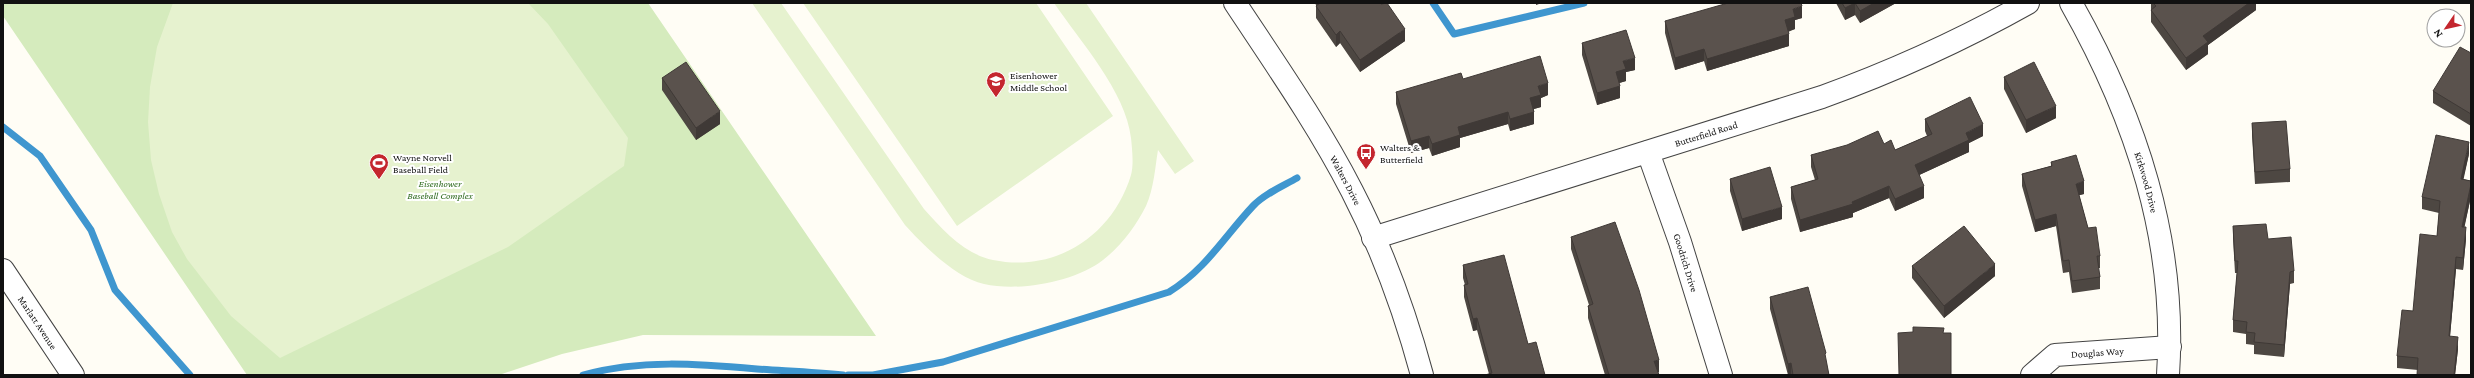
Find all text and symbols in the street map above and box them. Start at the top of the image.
north arrow [2426,8,2466,48]
text: N [2430,27,2445,40]
school or university icon: Eisenhower Middle School [985,70,1007,98]
place label: Eisenhower Middle School [1010,70,1067,93]
street label: Butterfield Road [1673,118,1739,148]
bus stop icon: Walters & Butterfield [1355,142,1377,170]
place label: Walters & Butterfield [1380,142,1424,165]
street label: Kirkwood Drive [2133,150,2160,214]
sports icon: Wayne Norvell Baseball Field [368,152,390,180]
place label: Wayne Norvell Baseball Field [393,152,452,175]
street label: Walters Drive [1328,153,1364,207]
park label: Eisenhower Baseball Complex [407,178,474,201]
street label: Goodrich Drive [1672,232,1701,294]
street label: Marlatt Avenue [16,294,60,352]
street label: Douglas Way [2071,345,2125,359]

